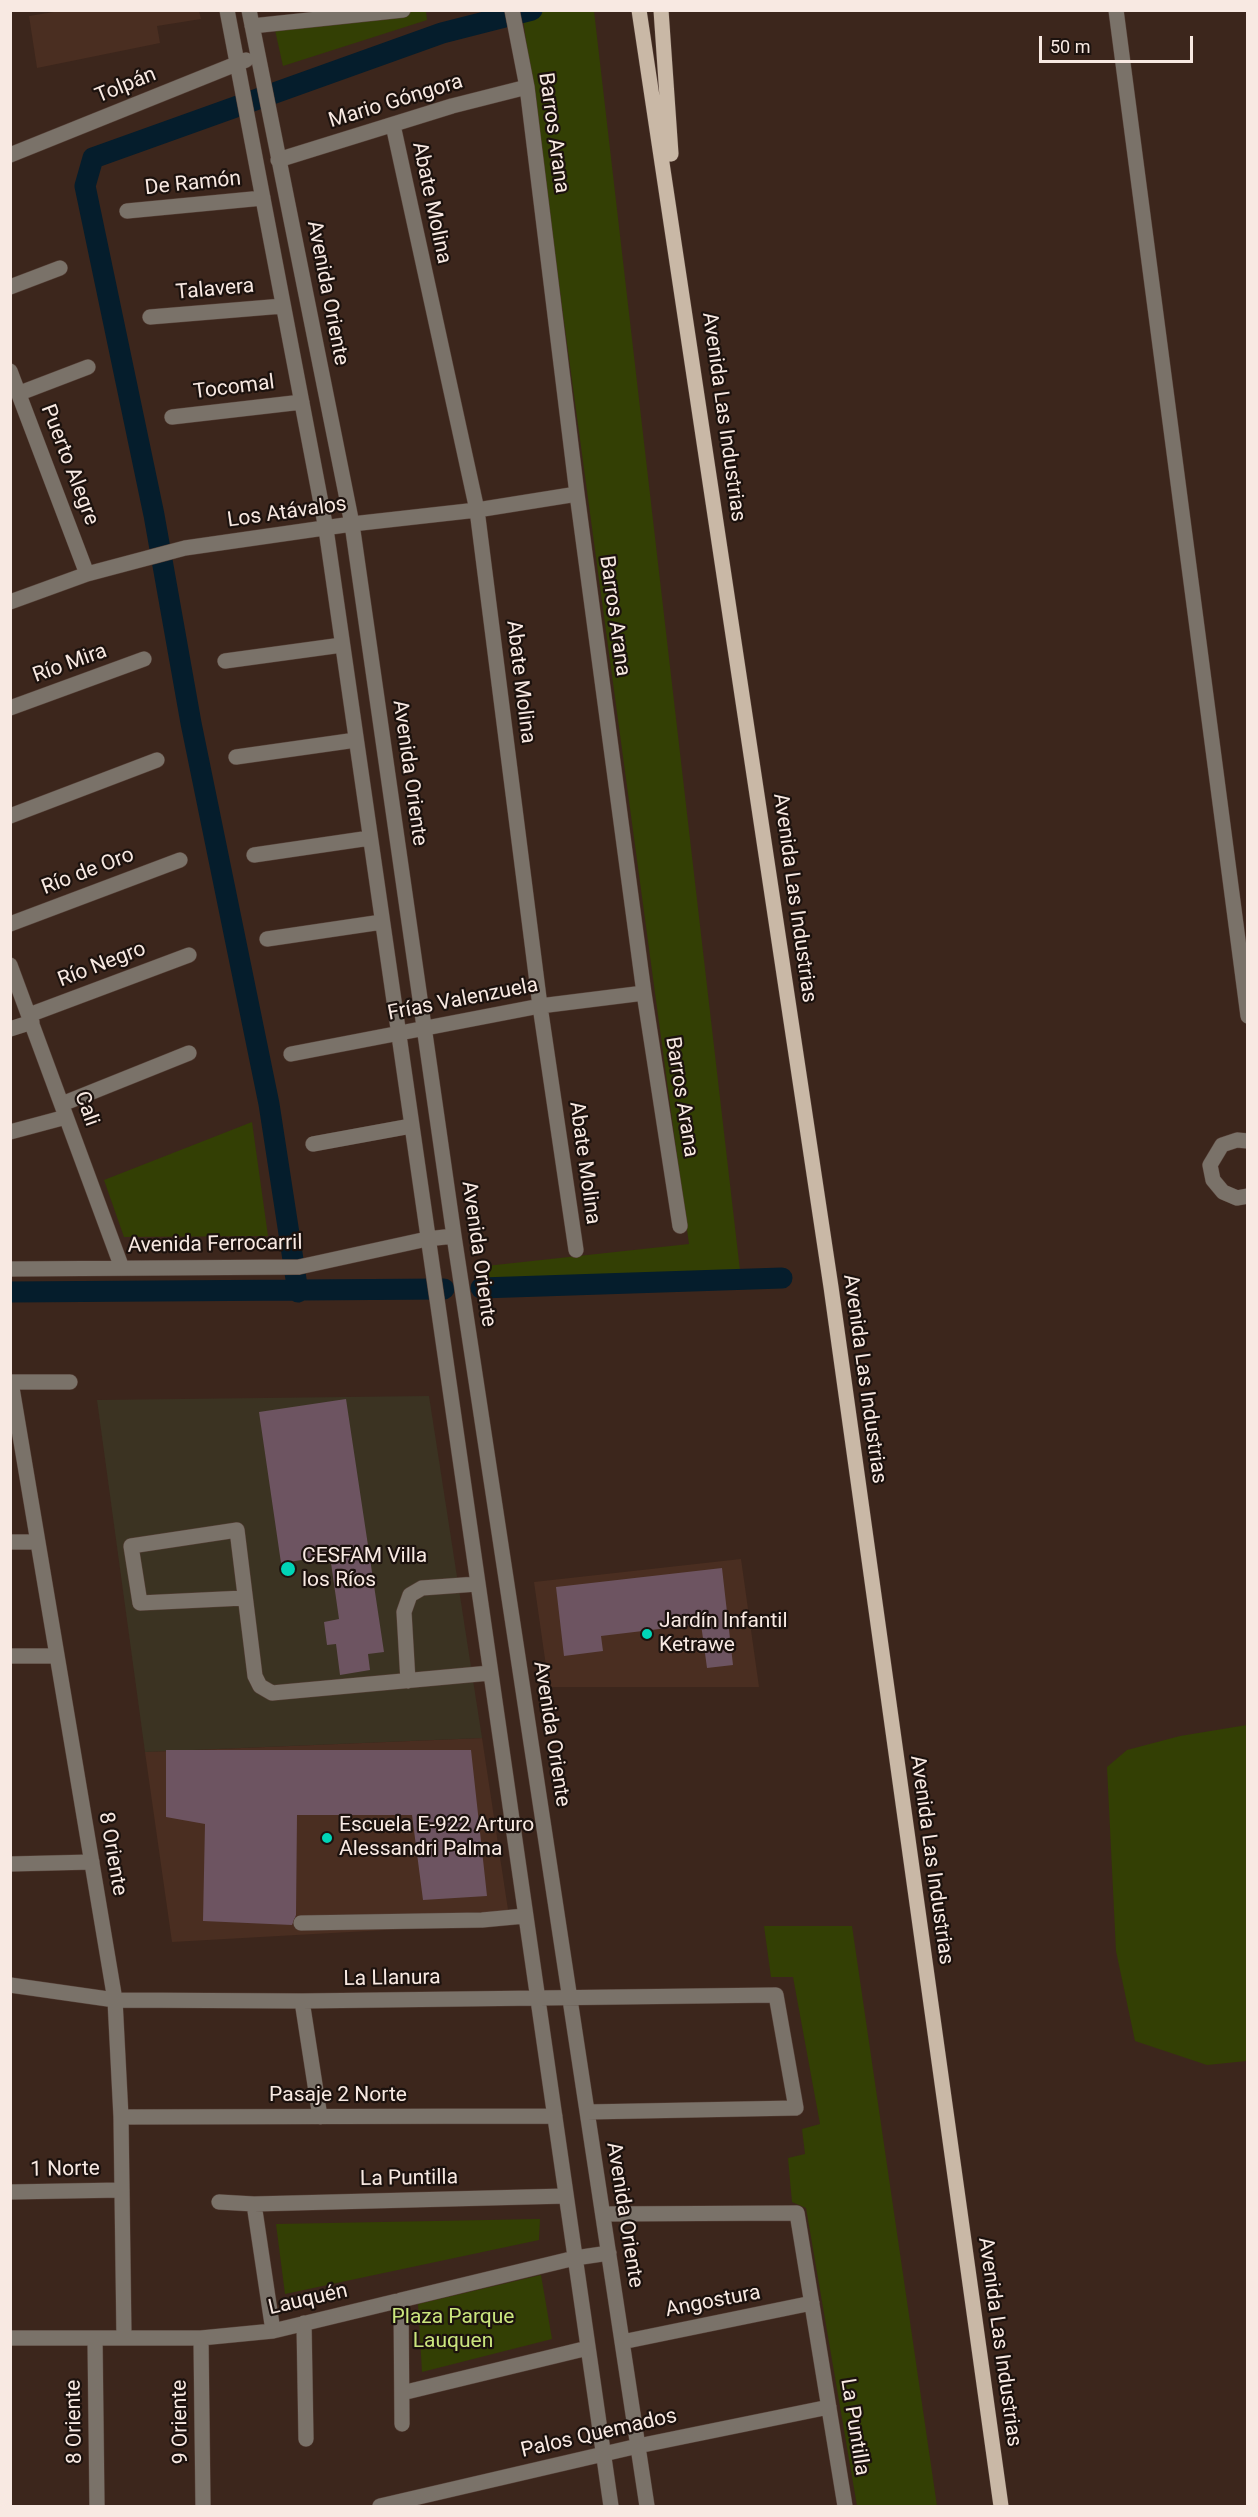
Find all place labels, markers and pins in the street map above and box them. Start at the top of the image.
place label: CESFAM Villa los Ríos [302,1544,427,1594]
marker: CESFAM Villa los Ríos [279,1560,297,1578]
place label: Jardín Infantil Ketrawe [659,1609,787,1659]
marker: Jardín Infantil Ketrawe [640,1627,654,1641]
place label: Escuela E-922 Arturo Alessandri Palma [339,1813,534,1863]
marker: Escuela E-922 Arturo Alessandri Palma [320,1831,334,1845]

